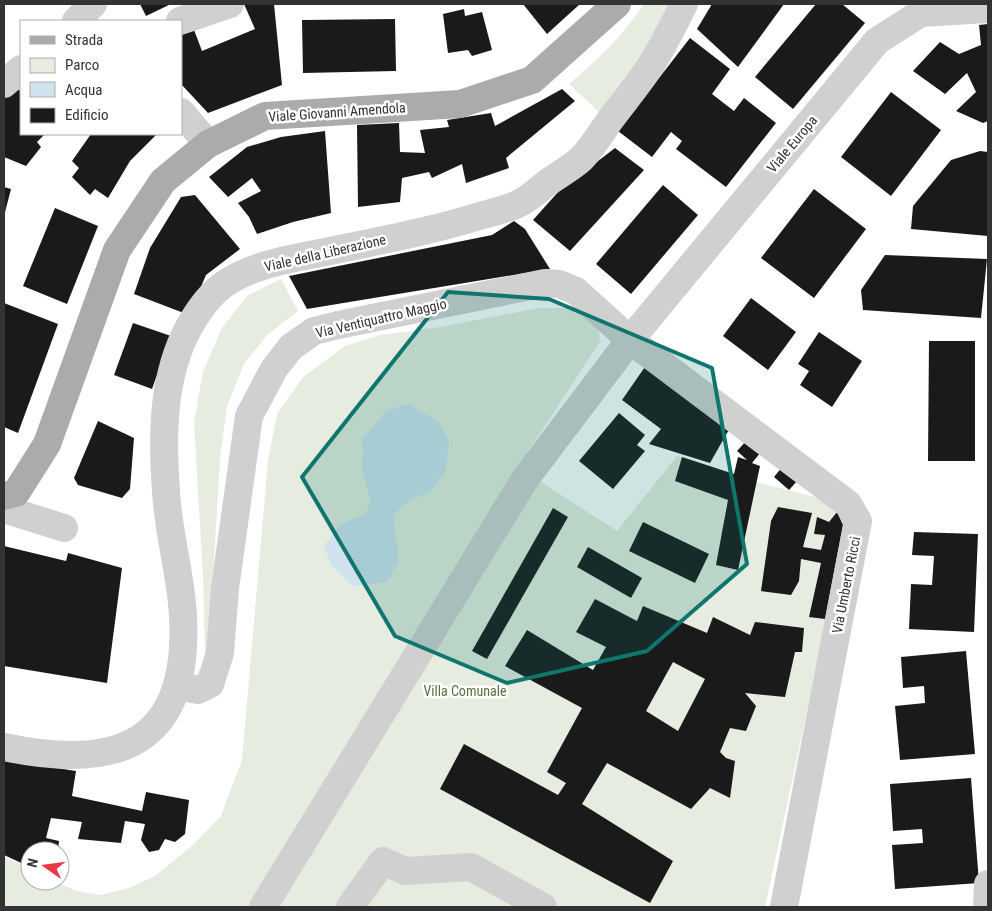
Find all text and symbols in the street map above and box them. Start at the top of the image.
legend [20,20,182,135]
text: Strada [65,31,103,49]
text: Parco [65,56,99,74]
text: Acqua [65,81,103,99]
street label: Viale Giovanni Amendola [268,99,406,125]
text: Edificio [65,106,108,124]
street label: Viale Europa [764,112,820,176]
street label: Viale della Liberazione [263,231,388,275]
street label: Via Ventiquattro Maggio [314,295,448,341]
street label: Via Umberto Ricci [829,535,863,635]
park label: Villa Comunale [424,683,507,699]
north arrow [20,841,70,891]
text: N [24,857,41,869]

